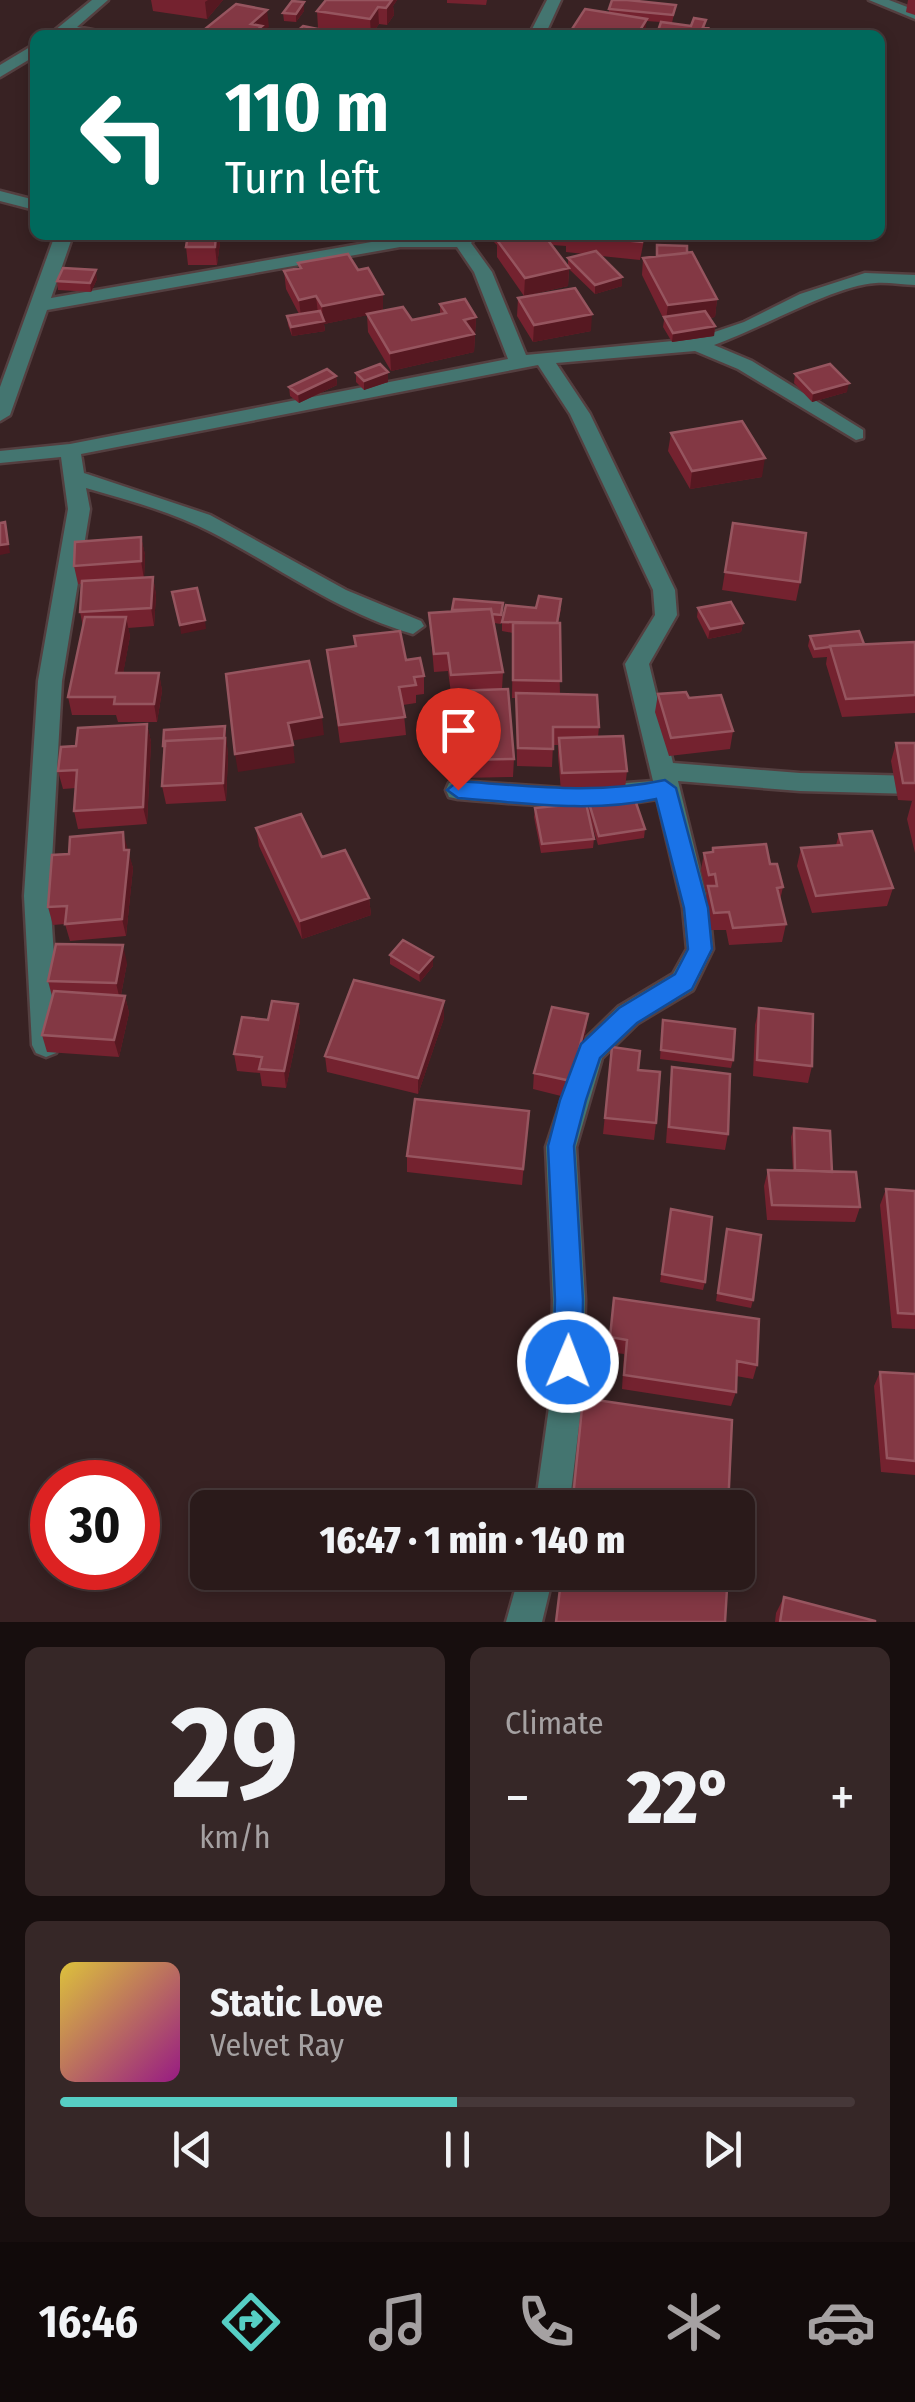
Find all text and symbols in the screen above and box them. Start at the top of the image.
text: 110 m [225,66,389,150]
icon: left [60,70,190,200]
text: Turn left [225,151,380,205]
pin [416,688,501,791]
icon: arrive [431,703,486,758]
position arrow [516,1310,620,1414]
speed limit sign: 30 [30,1460,160,1590]
text: 16:47 · 1 min · 140 m [320,1517,625,1563]
text: 29 [172,1675,298,1831]
text: Climate [505,1704,604,1742]
text: 22° [627,1753,733,1843]
text: − [505,1765,530,1831]
text: + [830,1765,855,1831]
text: km/h [199,1818,271,1856]
text: Static Love [210,1980,383,2026]
text: Velvet Ray [210,2026,344,2064]
icon: previous [165,2122,220,2177]
icon: pause [430,2122,485,2177]
icon: next [695,2122,750,2177]
icon: directions [216,2287,286,2357]
icon: music [363,2287,433,2357]
icon: phone [511,2287,581,2357]
icon: climate [659,2287,729,2357]
icon: car [806,2287,876,2357]
text: 16:46 [39,2295,138,2349]

